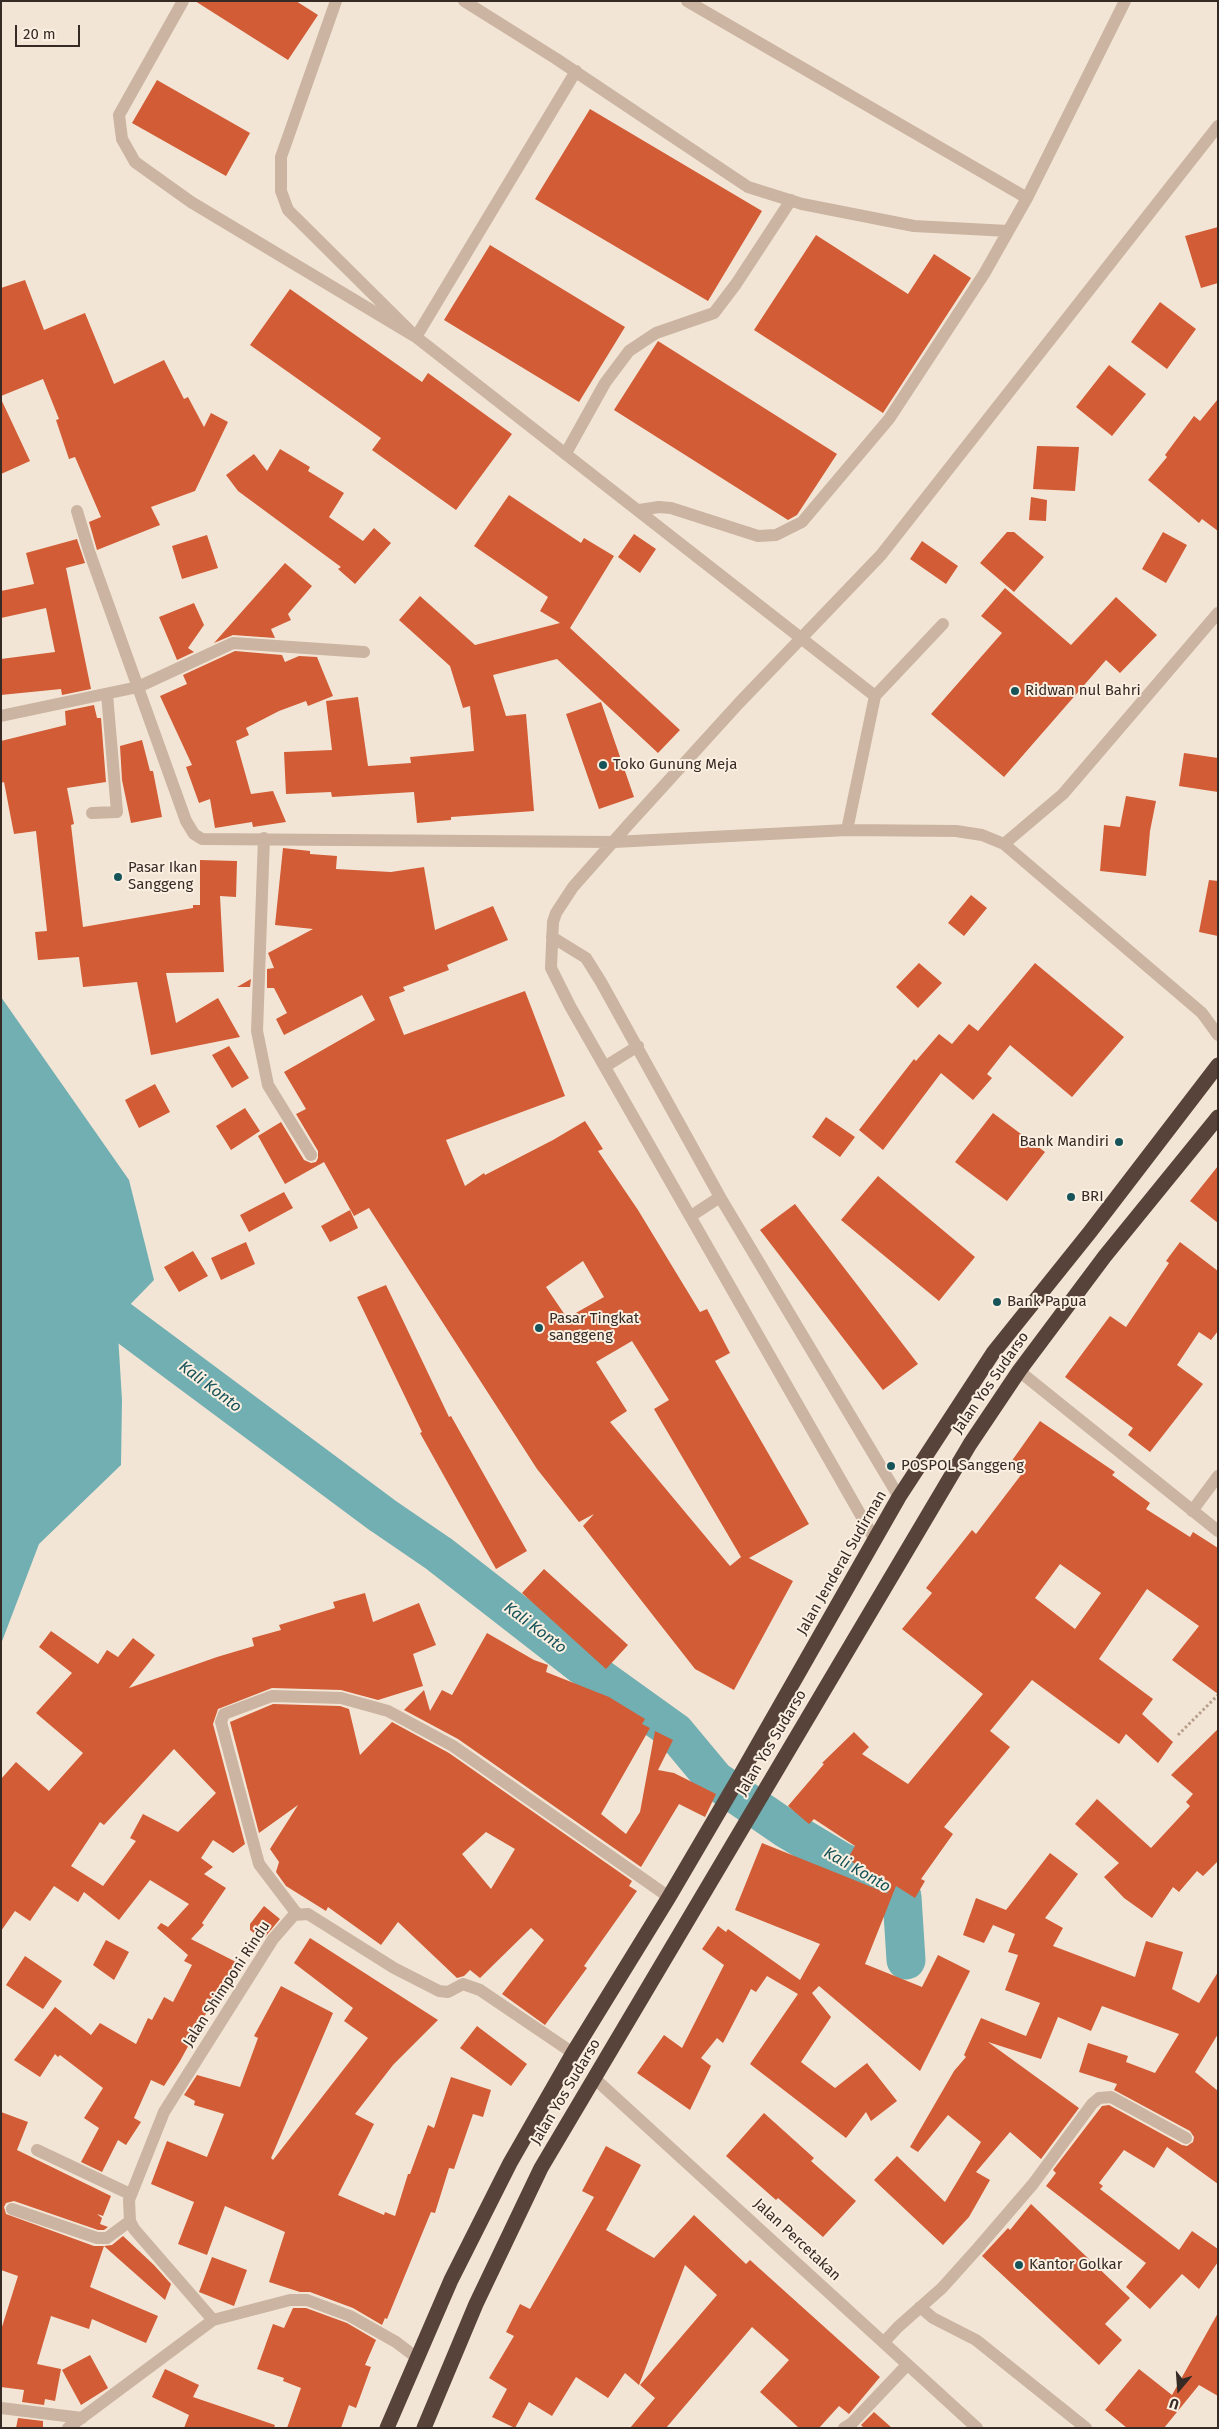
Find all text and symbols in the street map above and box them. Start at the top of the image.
scale bar [18,15,82,47]
text: 20 m [23,25,56,43]
place label: Ridwan nul Bahri [1025,682,1141,700]
marker: Ridwan nul Bahri [1009,685,1021,697]
place label: Toko Gunung Meja [613,756,737,774]
marker: Toko Gunung Meja [597,759,609,771]
place label: Pasar Ikan Sanggeng [128,859,198,894]
marker: Pasar Ikan Sanggeng [112,871,124,883]
place label: Bank Mandiri [1019,1133,1109,1151]
marker: Bank Mandiri [1113,1136,1125,1148]
place label: BRI [1081,1188,1104,1206]
marker: BRI [1065,1191,1077,1203]
place label: Bank Papua [1007,1293,1087,1311]
marker: Bank Papua [991,1296,1003,1308]
place label: Pasar Tingkat sanggeng [549,1310,639,1345]
marker: Pasar Tingkat sanggeng [533,1322,545,1334]
street label: Jalan Yos Sudarso [949,1329,1033,1437]
water label: Kali Konto [175,1357,245,1417]
place label: POSPOL Sanggeng [901,1457,1024,1475]
marker: POSPOL Sanggeng [885,1460,897,1472]
street label: Jalan Jenderal Sudirman [793,1488,891,1638]
water label: Kali Konto [500,1598,570,1658]
street label: Jalan Yos Sudarso [733,1687,811,1799]
water label: Kali Konto [820,1843,894,1897]
street label: Jalan Shimponi Rindu [180,1918,274,2050]
street label: Jalan Yos Sudarso [527,2036,605,2148]
street label: Jalan Percetakan [750,2195,844,2285]
place label: Kantor Golkar [1029,2256,1122,2274]
marker: Kantor Golkar [1013,2259,1025,2271]
north arrow [1154,2364,1204,2414]
text: U [1167,2394,1181,2413]

